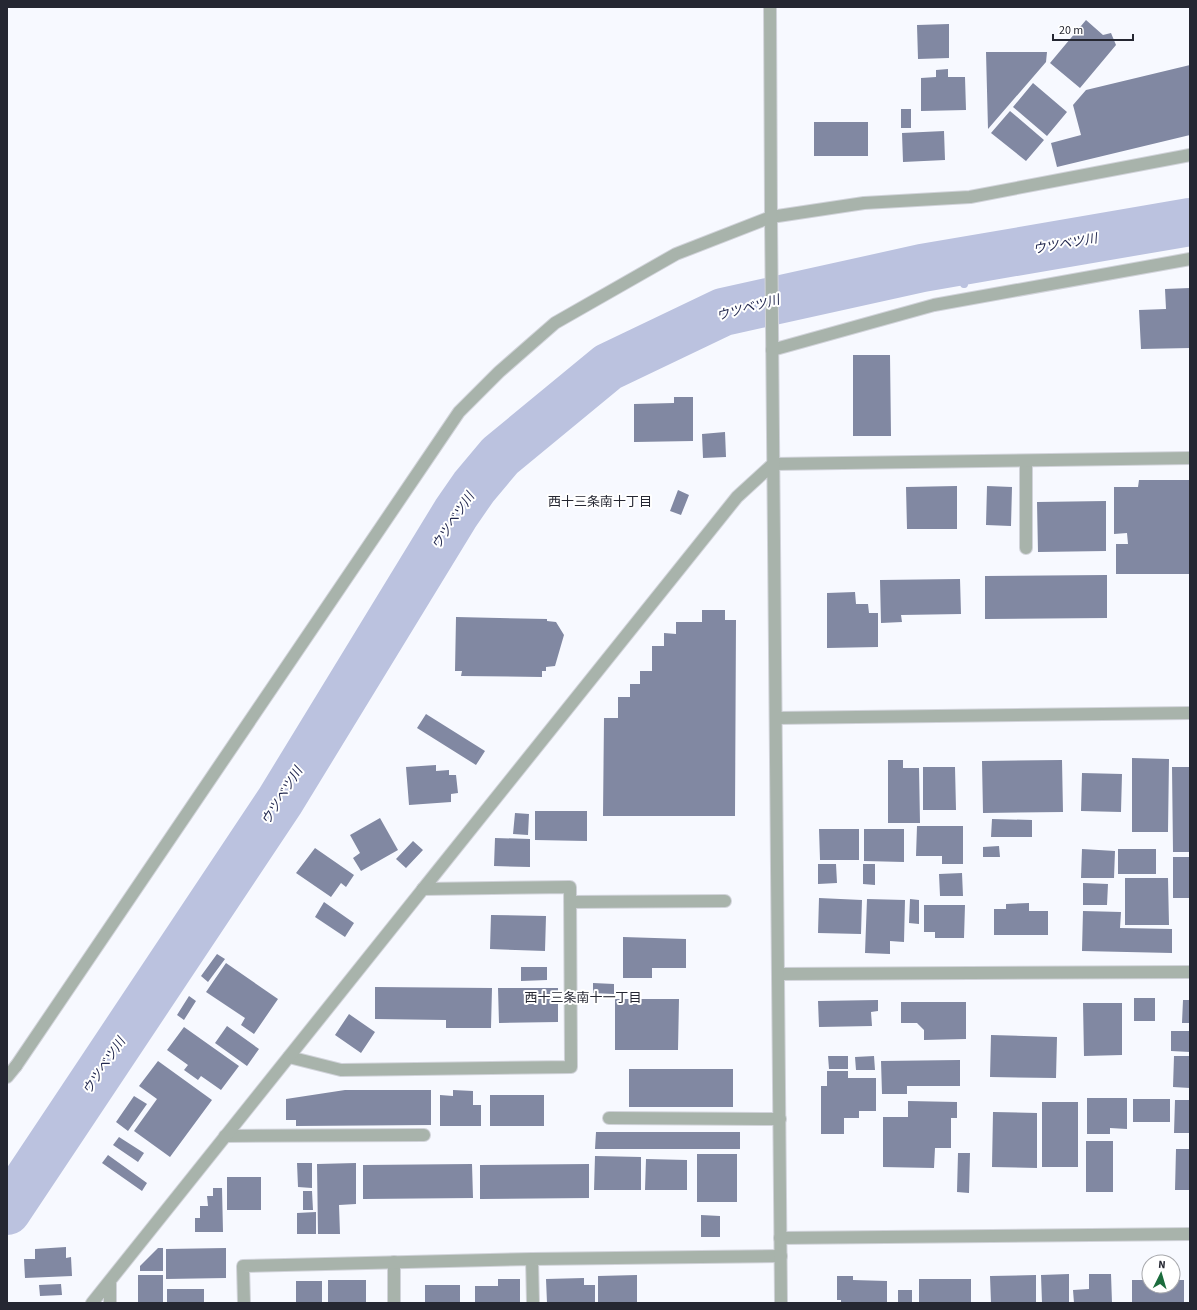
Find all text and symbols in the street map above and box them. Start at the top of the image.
scale bar [1053,16,1133,42]
text: 20 m [1059,22,1083,39]
water label: ウツベツ川 [1031,229,1101,259]
water label: ウツベツ川 [714,290,784,325]
water label: ウツベツ川 [427,487,480,553]
district label: 西十三条南十丁目 [548,493,652,511]
water label: ウツベツ川 [257,762,308,828]
district label: 西十三条南十一丁目 [524,989,642,1007]
water label: ウツベツ川 [78,1032,131,1098]
north arrow [1141,1254,1181,1294]
text: N [1158,1257,1166,1272]

